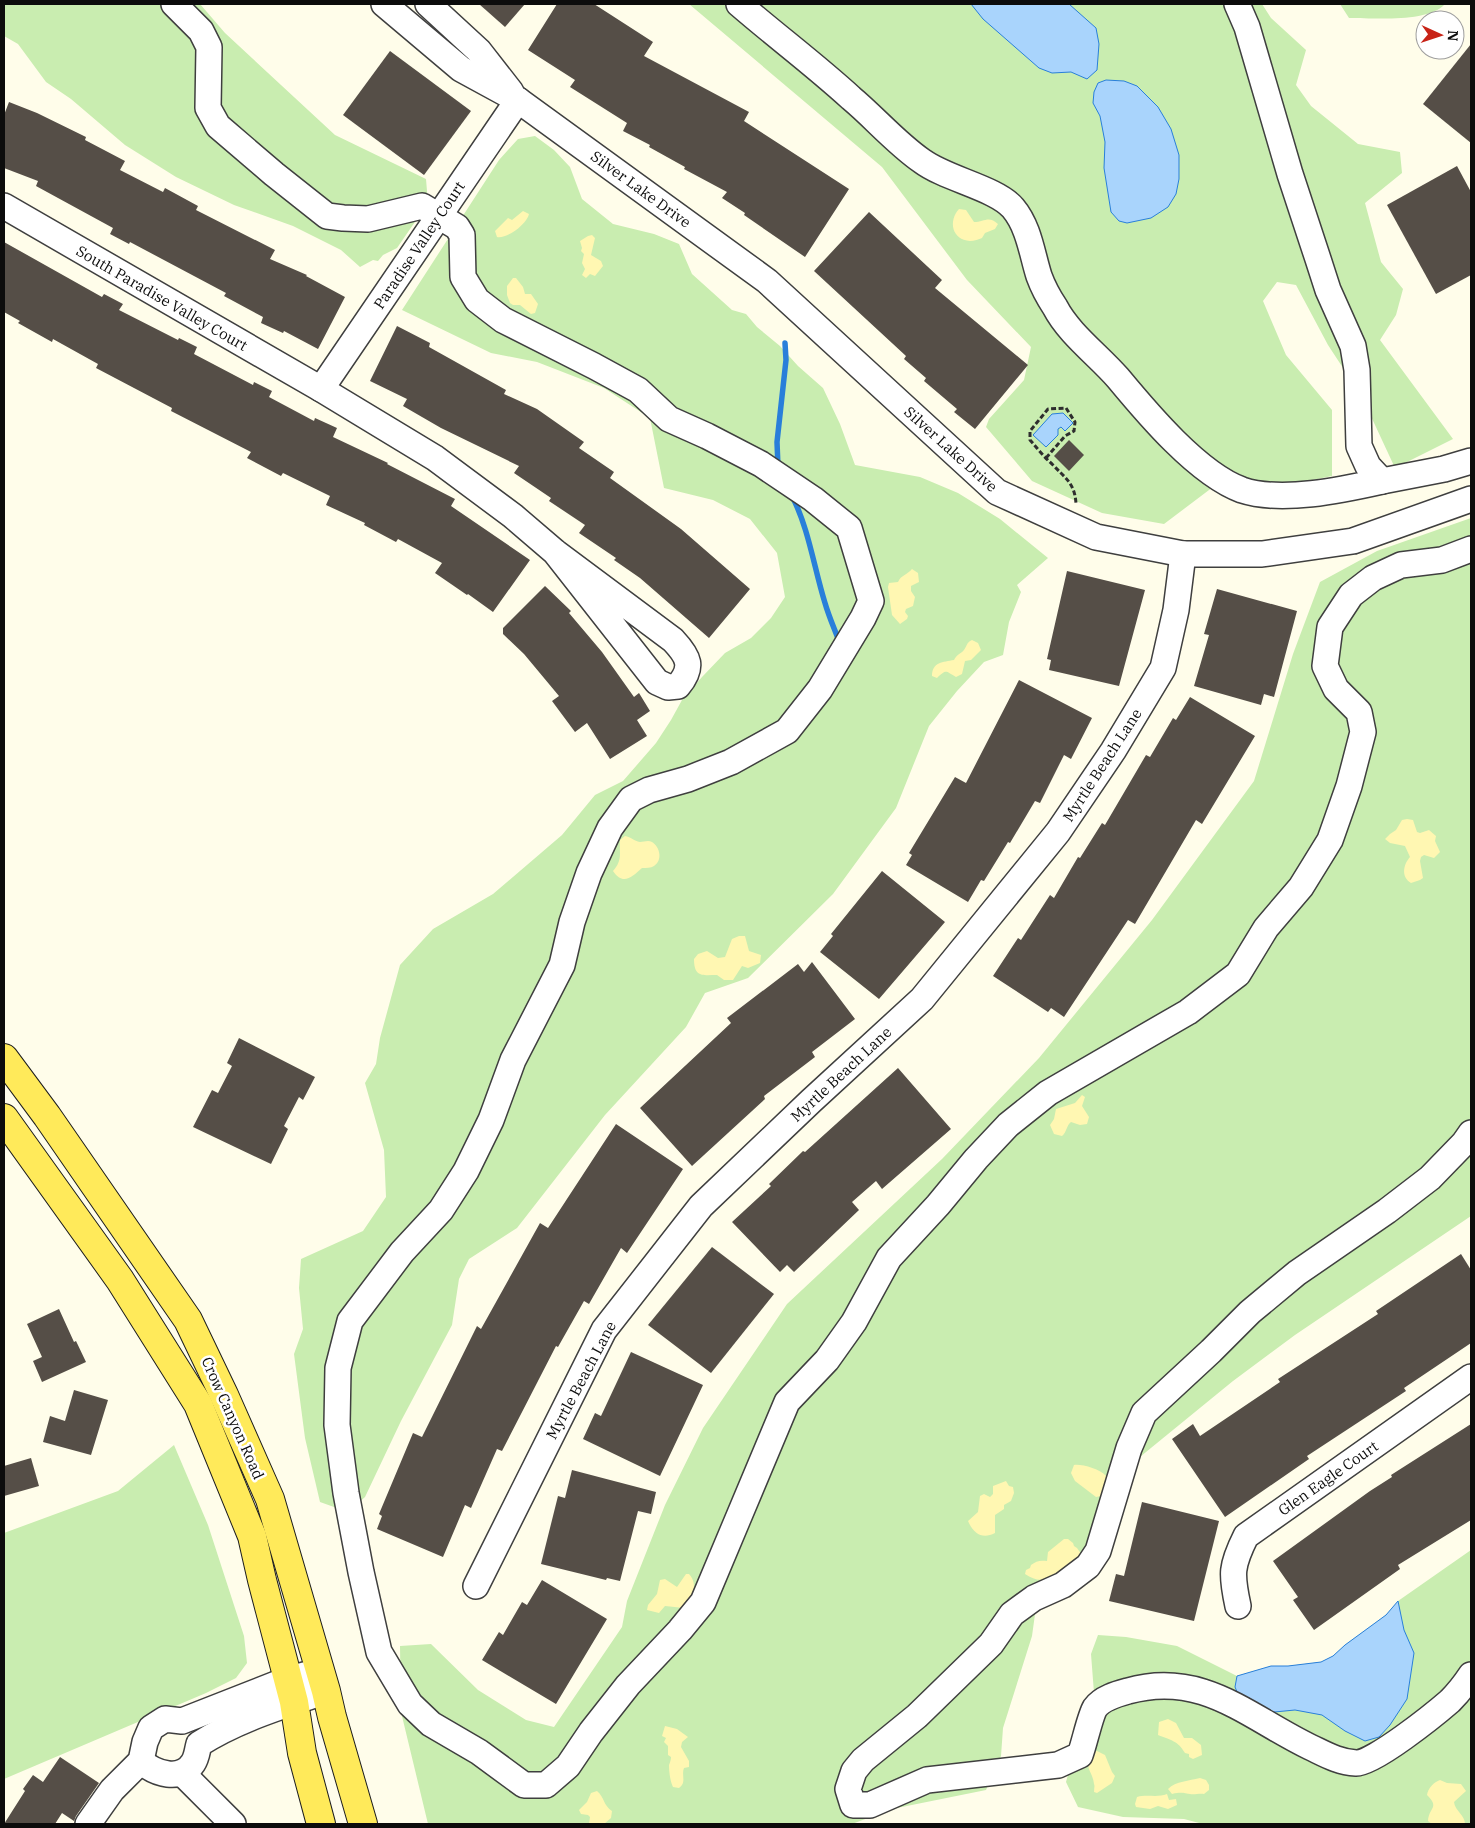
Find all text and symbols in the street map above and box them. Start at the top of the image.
north arrow [1415,10,1465,60]
text: N [1444,30,1462,42]
street label: Silver Lake Drive [587,146,695,232]
street label: Paradise Valley Court [369,178,469,312]
street label: South Paradise Valley Court [73,241,251,355]
street label: Silver Lake Drive [900,402,1002,496]
street label: Myrtle Beach Lane [1058,705,1146,825]
street label: Myrtle Beach Lane [787,1022,895,1126]
street label: Myrtle Beach Lane [542,1318,620,1442]
street label: Crow Canyon Road [197,1354,269,1482]
street label: Glen Eagle Court [1274,1436,1382,1520]

